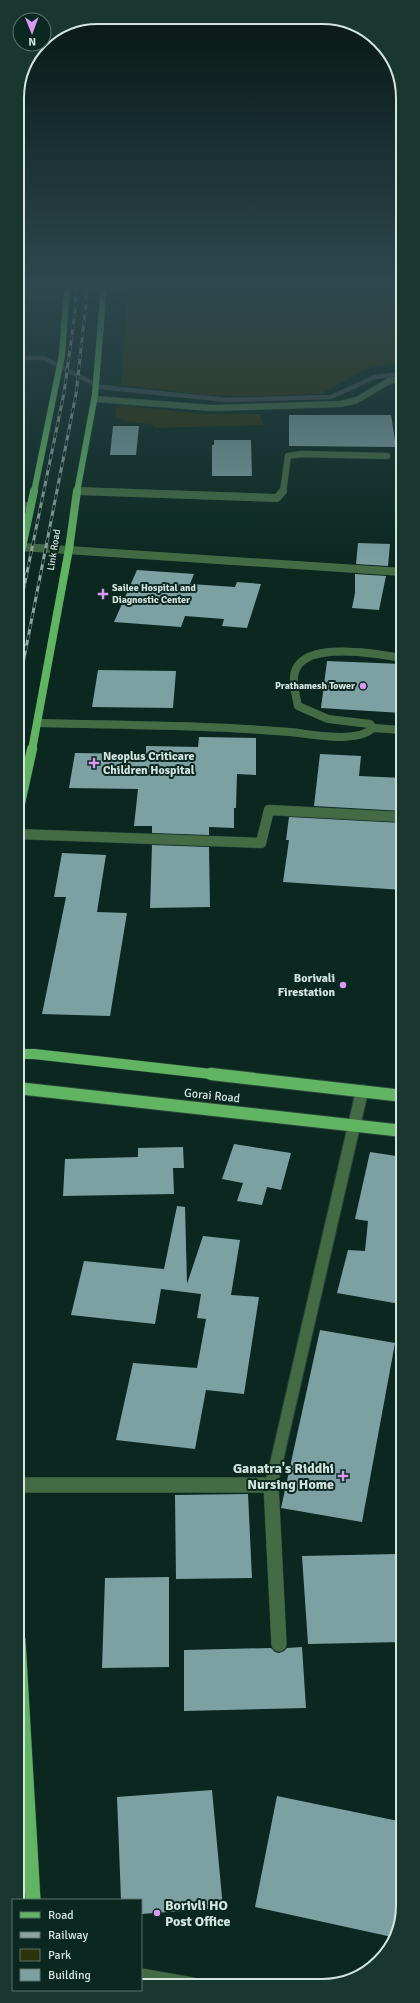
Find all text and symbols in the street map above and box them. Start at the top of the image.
north arrow [12,12,52,52]
text: N [28,35,36,48]
street label: Link Road [45,528,63,572]
place label: Sailee Hospital and Diagnostic Center [112,582,197,606]
marker: Sailee Hospital and Diagnostic Center [97,588,109,600]
place label: Prathamesh Tower [275,680,355,692]
marker: Prathamesh Tower [358,681,368,691]
place label: Neoplus Criticare Children Hospital [103,749,195,778]
marker: Neoplus Criticare Children Hospital [88,757,100,769]
place label: Borivali Firestation [278,971,335,1000]
marker: Borivali Firestation [338,980,348,990]
street label: Gorai Road [183,1086,241,1106]
place label: Ganatra's Riddhi Nursing Home [233,1460,334,1493]
marker: Ganatra's Riddhi Nursing Home [337,1470,349,1482]
place label: Borivli HO Post Office [165,1897,231,1930]
legend [12,1899,142,1991]
text: Road [48,1908,74,1923]
marker: Borivli HO Post Office [152,1908,162,1918]
text: Railway [48,1928,88,1943]
text: Park [48,1948,71,1963]
text: Building [48,1968,91,1983]

